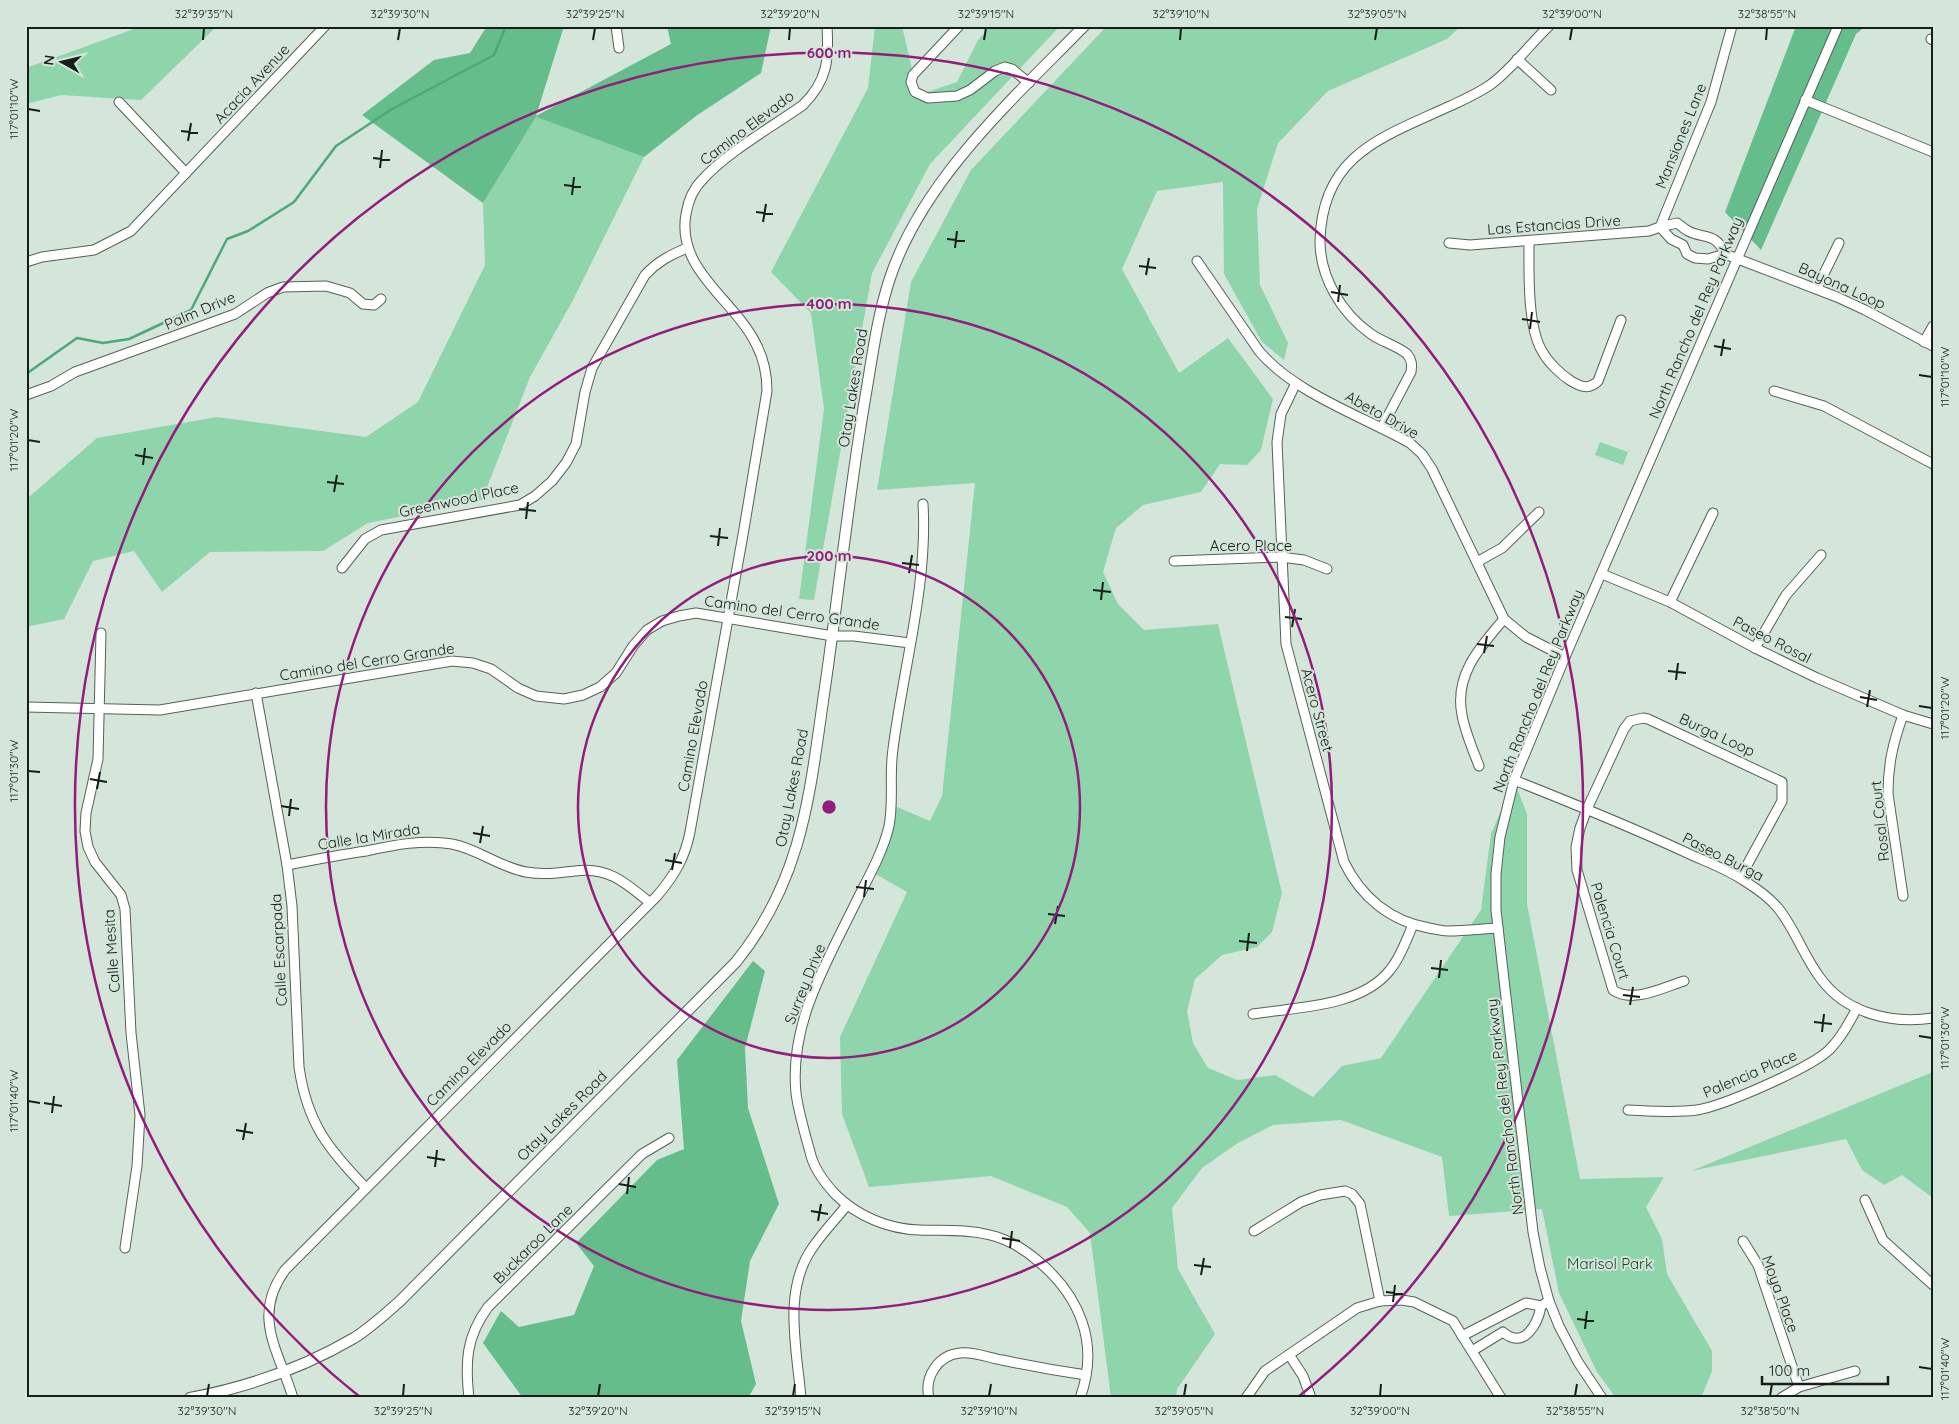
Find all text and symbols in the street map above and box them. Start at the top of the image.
text: 32°39'35"N [175,6,233,21]
text: 32°39'30"N [371,6,429,21]
text: 32°39'25"N [566,6,624,21]
text: 32°39'20"N [760,6,820,21]
text: 32°39'15"N [958,6,1014,21]
text: 32°39'10"N [1152,6,1210,21]
text: 32°39'05"N [1347,6,1407,21]
text: 32°39'00"N [1542,6,1602,21]
text: 32°38'55"N [1738,6,1796,21]
north arrow [38,38,88,88]
street label: Acacia Avenue [210,40,293,127]
text: 600 m [807,43,851,62]
text: N [39,54,59,67]
text: 117°01'10"W [6,78,21,139]
street label: Mansiones Lane [1651,80,1710,191]
street label: Camino Elevado [696,86,798,169]
street label: Las Estancias Drive [1487,210,1621,239]
street label: North Rancho del Rey Parkway [1644,214,1747,422]
street label: Bayona Loop [1796,258,1889,313]
street label: Palm Drive [161,287,238,334]
text: 400 m [806,294,852,313]
street label: Otay Lakes Road [834,327,871,449]
text: 117°01'10"W [1937,346,1952,407]
street label: Abeto Drive [1342,386,1423,443]
text: 117°01'20"W [6,408,21,471]
street label: Greenwood Place [397,478,520,521]
street label: Acero Place [1210,536,1292,555]
text: 200 m [807,546,852,565]
street label: North Rancho del Rey Parkway [1488,586,1587,795]
street label: Camino del Cerro Grande [703,591,881,634]
street label: Paseo Rosal [1730,612,1815,667]
street label: Camino del Cerro Grande [278,638,456,685]
street label: Acero Street [1297,666,1338,754]
text: 117°01'20"W [1937,676,1952,739]
street label: Camino Elevado [673,679,712,793]
street label: Burga Loop [1676,709,1758,760]
street label: Otay Lakes Road [771,727,812,849]
text: 117°01'30"W [6,739,21,802]
street label: Rosal Court [1866,780,1893,862]
centre of rings [820,798,838,816]
street label: Calle la Mirada [316,819,421,854]
street label: Paseo Burga [1679,828,1767,885]
street label: Palencia Court [1587,880,1634,982]
street label: Calle Escarpada [266,893,291,1007]
street label: Calle Mesita [99,909,124,993]
street label: Surrey Drive [780,941,829,1027]
street label: North Rancho del Rey Parkway [1482,998,1527,1216]
text: 117°01'30"W [1937,1006,1952,1069]
street label: Camino Elevado [422,1017,515,1110]
street label: Palencia Place [1700,1045,1800,1102]
street label: Otay Lakes Road [513,1067,611,1165]
text: 117°01'40"W [6,1069,21,1132]
street label: Buckaroo Lane [489,1200,576,1287]
street label: Moya Place [1758,1253,1803,1335]
park label: Marisol Park [1567,1254,1653,1273]
text: 117°01'40"W [1937,1337,1952,1400]
scale bar [1762,1354,1888,1386]
text: 100 m [1769,1361,1810,1380]
text: 32°39'30"N [178,1403,236,1418]
text: 32°39'25"N [374,1403,432,1418]
text: 32°39'20"N [568,1403,628,1418]
text: 32°39'15"N [765,1403,821,1418]
text: 32°39'10"N [960,1403,1018,1418]
text: 32°39'05"N [1154,1403,1214,1418]
text: 32°39'00"N [1350,1403,1410,1418]
text: 32°38'55"N [1546,1403,1604,1418]
text: 32°38'50"N [1740,1403,1800,1418]

